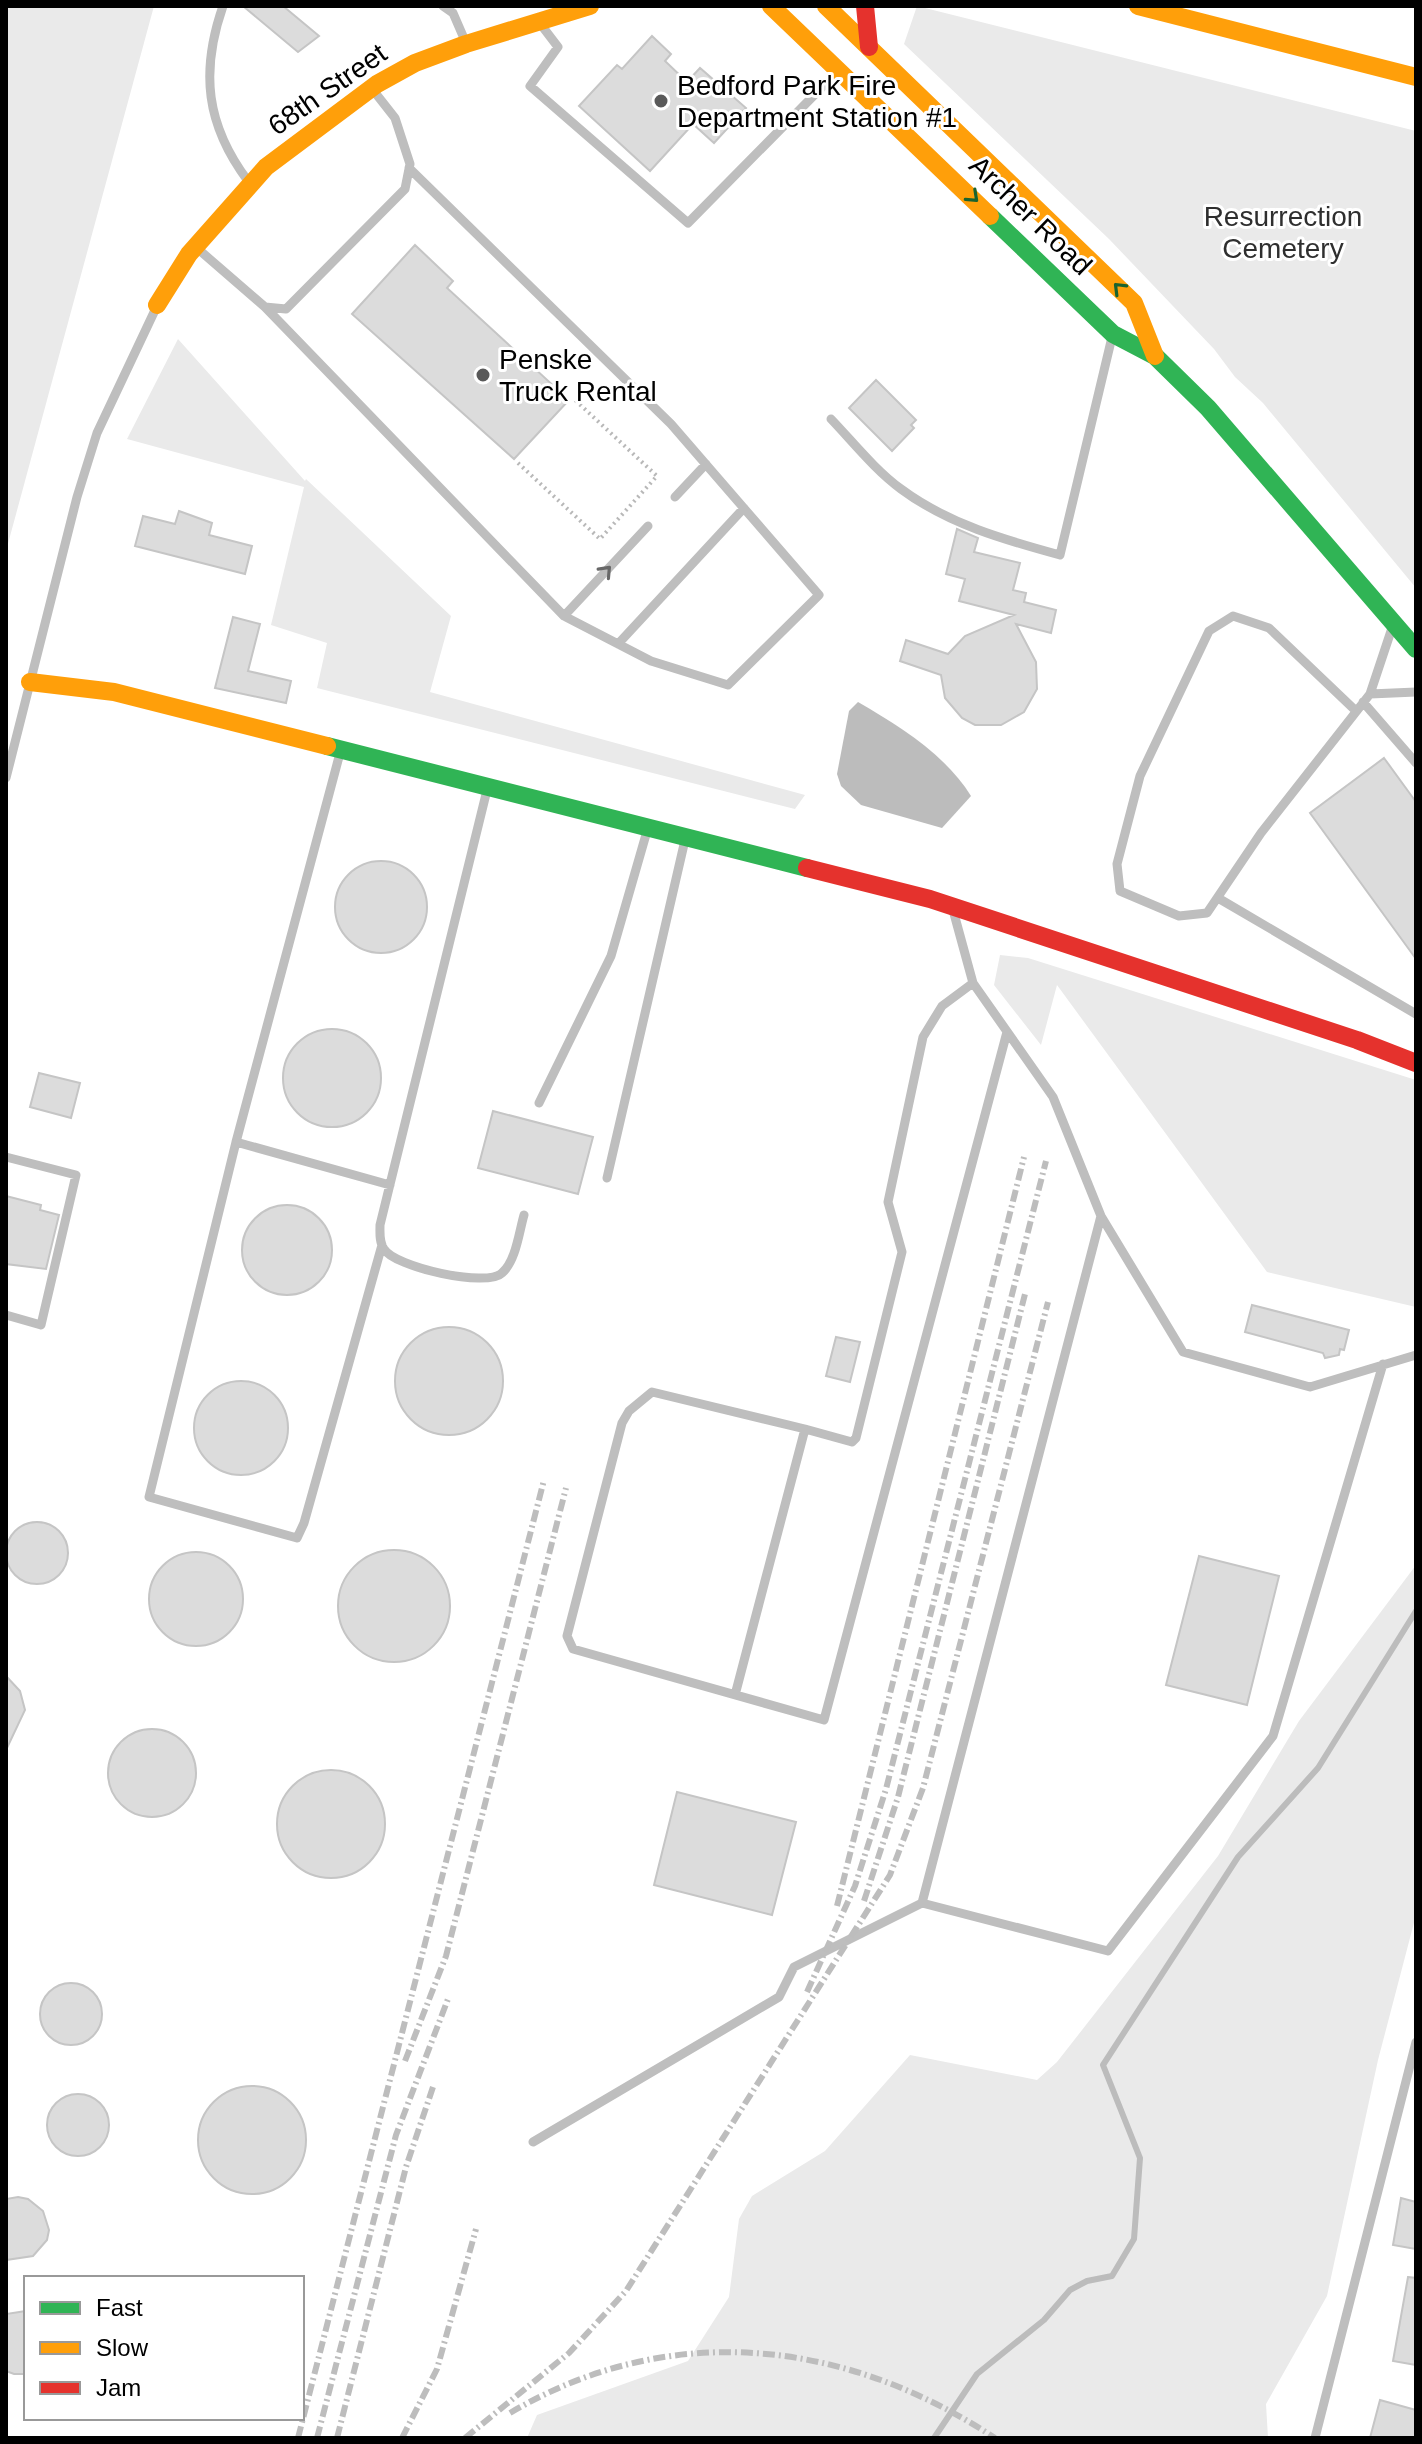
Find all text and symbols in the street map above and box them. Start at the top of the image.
street label: 68th Street [262,37,392,141]
place label: Bedford Park Fire Department Station #1 [677,70,957,133]
marker: Bedford Park Fire Department Station #1 [652,92,670,110]
street label: Archer Road [963,150,1098,281]
one-way arrow [964,187,978,202]
park label: Resurrection Cemetery [1204,201,1362,264]
one-way arrow [1114,283,1128,297]
place label: Penske Truck Rental [499,344,657,407]
marker: Penske Truck Rental [474,366,492,384]
one-way arrow [596,566,611,580]
legend [24,2276,304,2420]
text: Fast [96,2294,143,2321]
text: Slow [96,2334,149,2361]
text: Jam [96,2374,141,2401]

